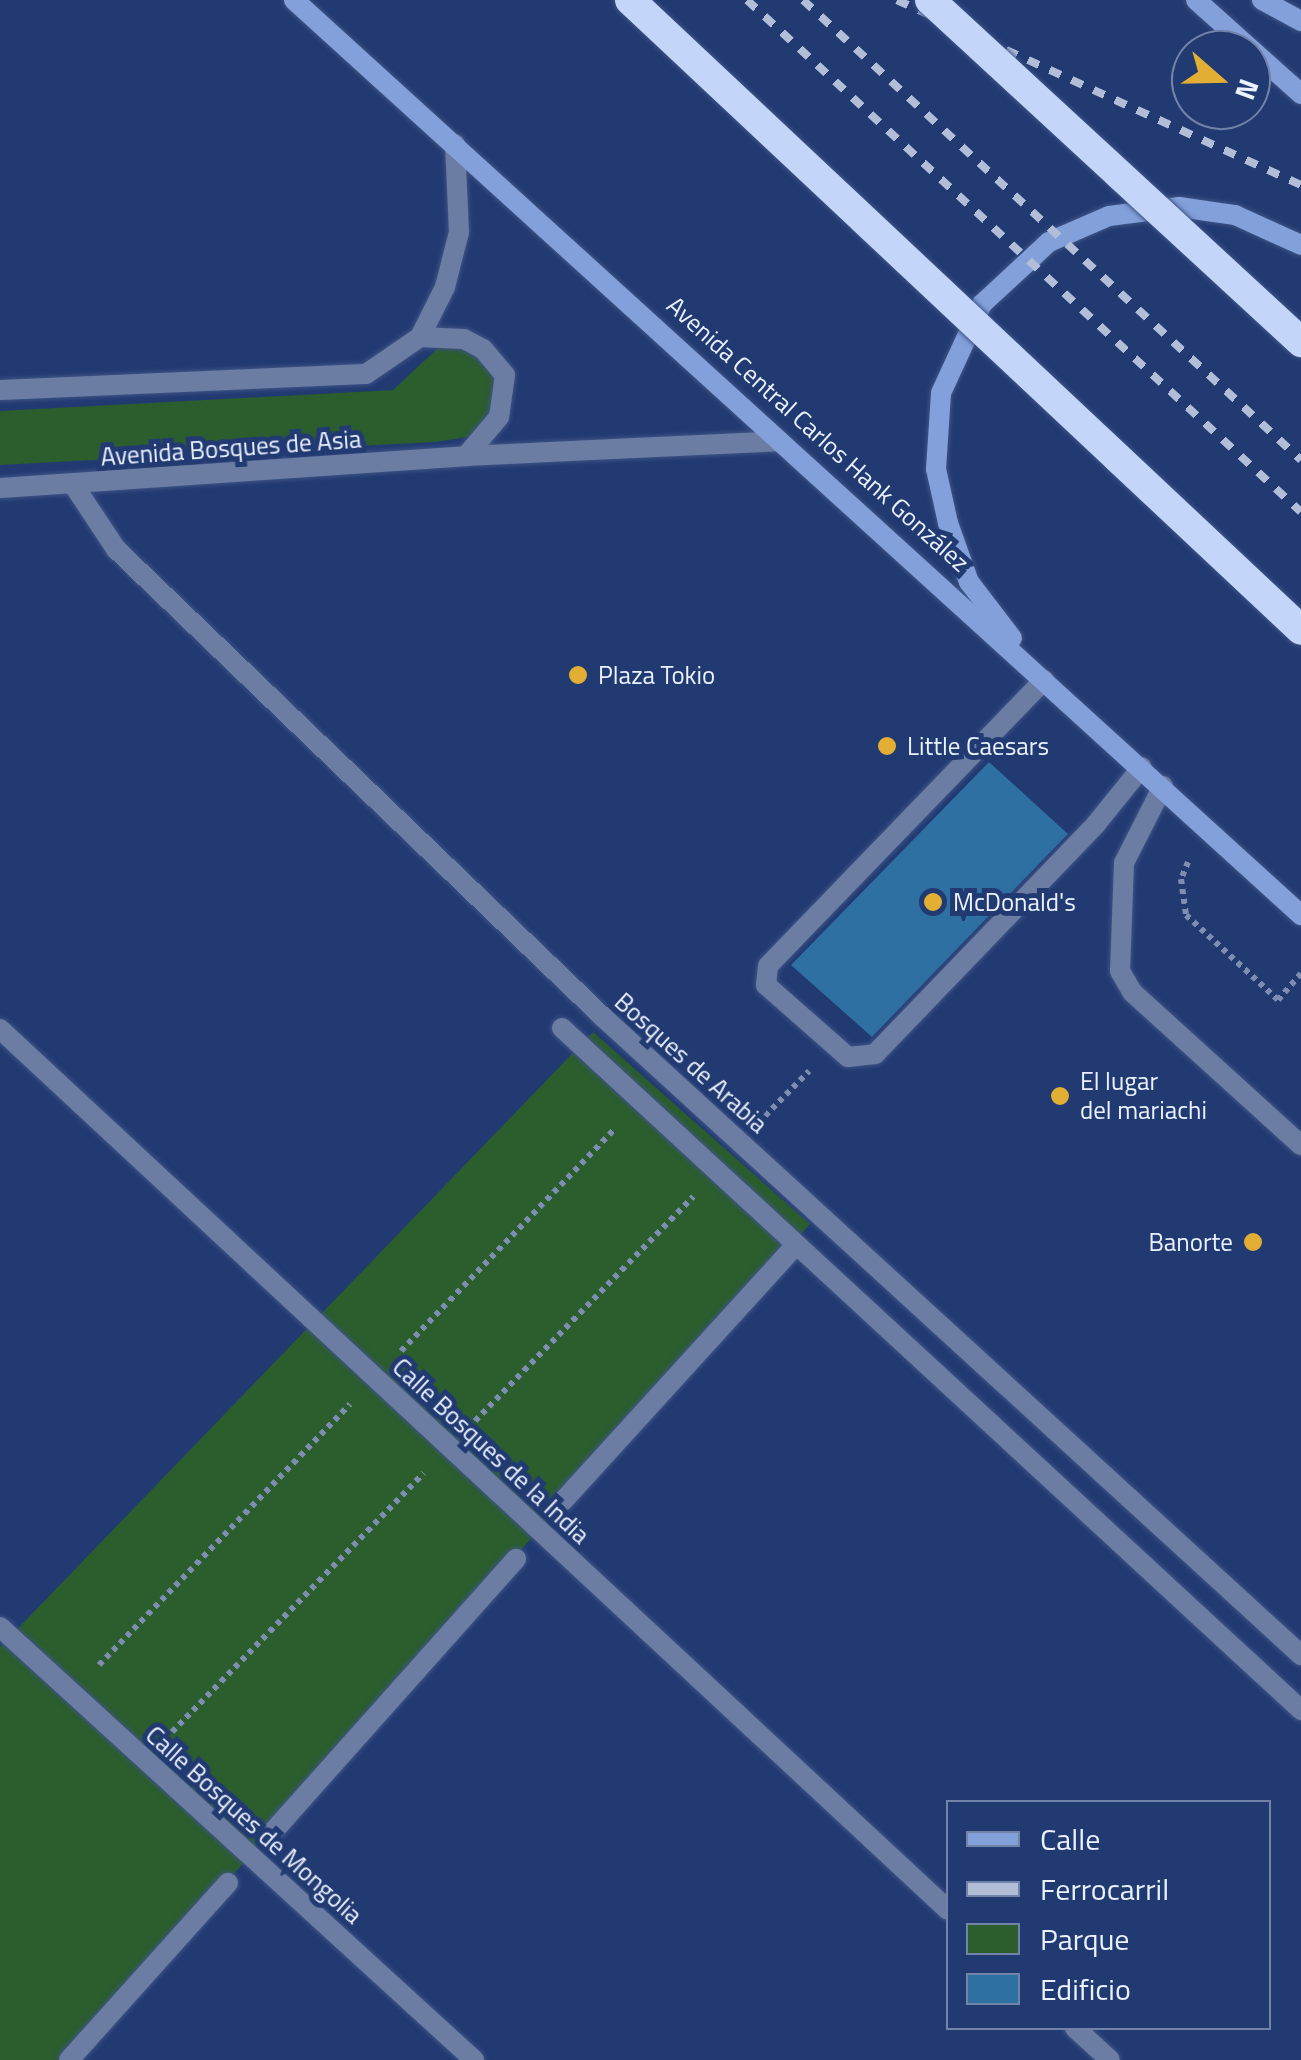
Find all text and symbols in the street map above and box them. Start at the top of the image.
north arrow [1171,30,1271,130]
text: N [1224,73,1271,106]
street label: Avenida Central Carlos Hank González [661,290,975,578]
street label: Avenida Bosques de Asia [100,424,362,472]
place label: Plaza Tokio [598,660,715,690]
marker: Plaza Tokio [567,664,589,686]
place label: Little Caesars [907,731,1049,761]
marker: Little Caesars [876,735,898,757]
place label: McDonald's [953,887,1076,917]
marker: McDonald's [922,891,944,913]
street label: Bosques de Arabia [609,987,773,1139]
place label: El lugar del mariachi [1080,1067,1207,1126]
marker: El lugar del mariachi [1049,1085,1071,1107]
place label: Banorte [1148,1227,1233,1257]
marker: Banorte [1242,1231,1264,1253]
street label: Calle Bosques de la India [386,1352,596,1550]
street label: Calle Bosques de Mongolia [140,1720,368,1930]
legend [946,1800,1271,2030]
text: Calle [1040,1816,1100,1862]
text: Ferrocarril [1040,1866,1169,1912]
text: Parque [1040,1916,1130,1962]
text: Edificio [1040,1966,1131,2012]

